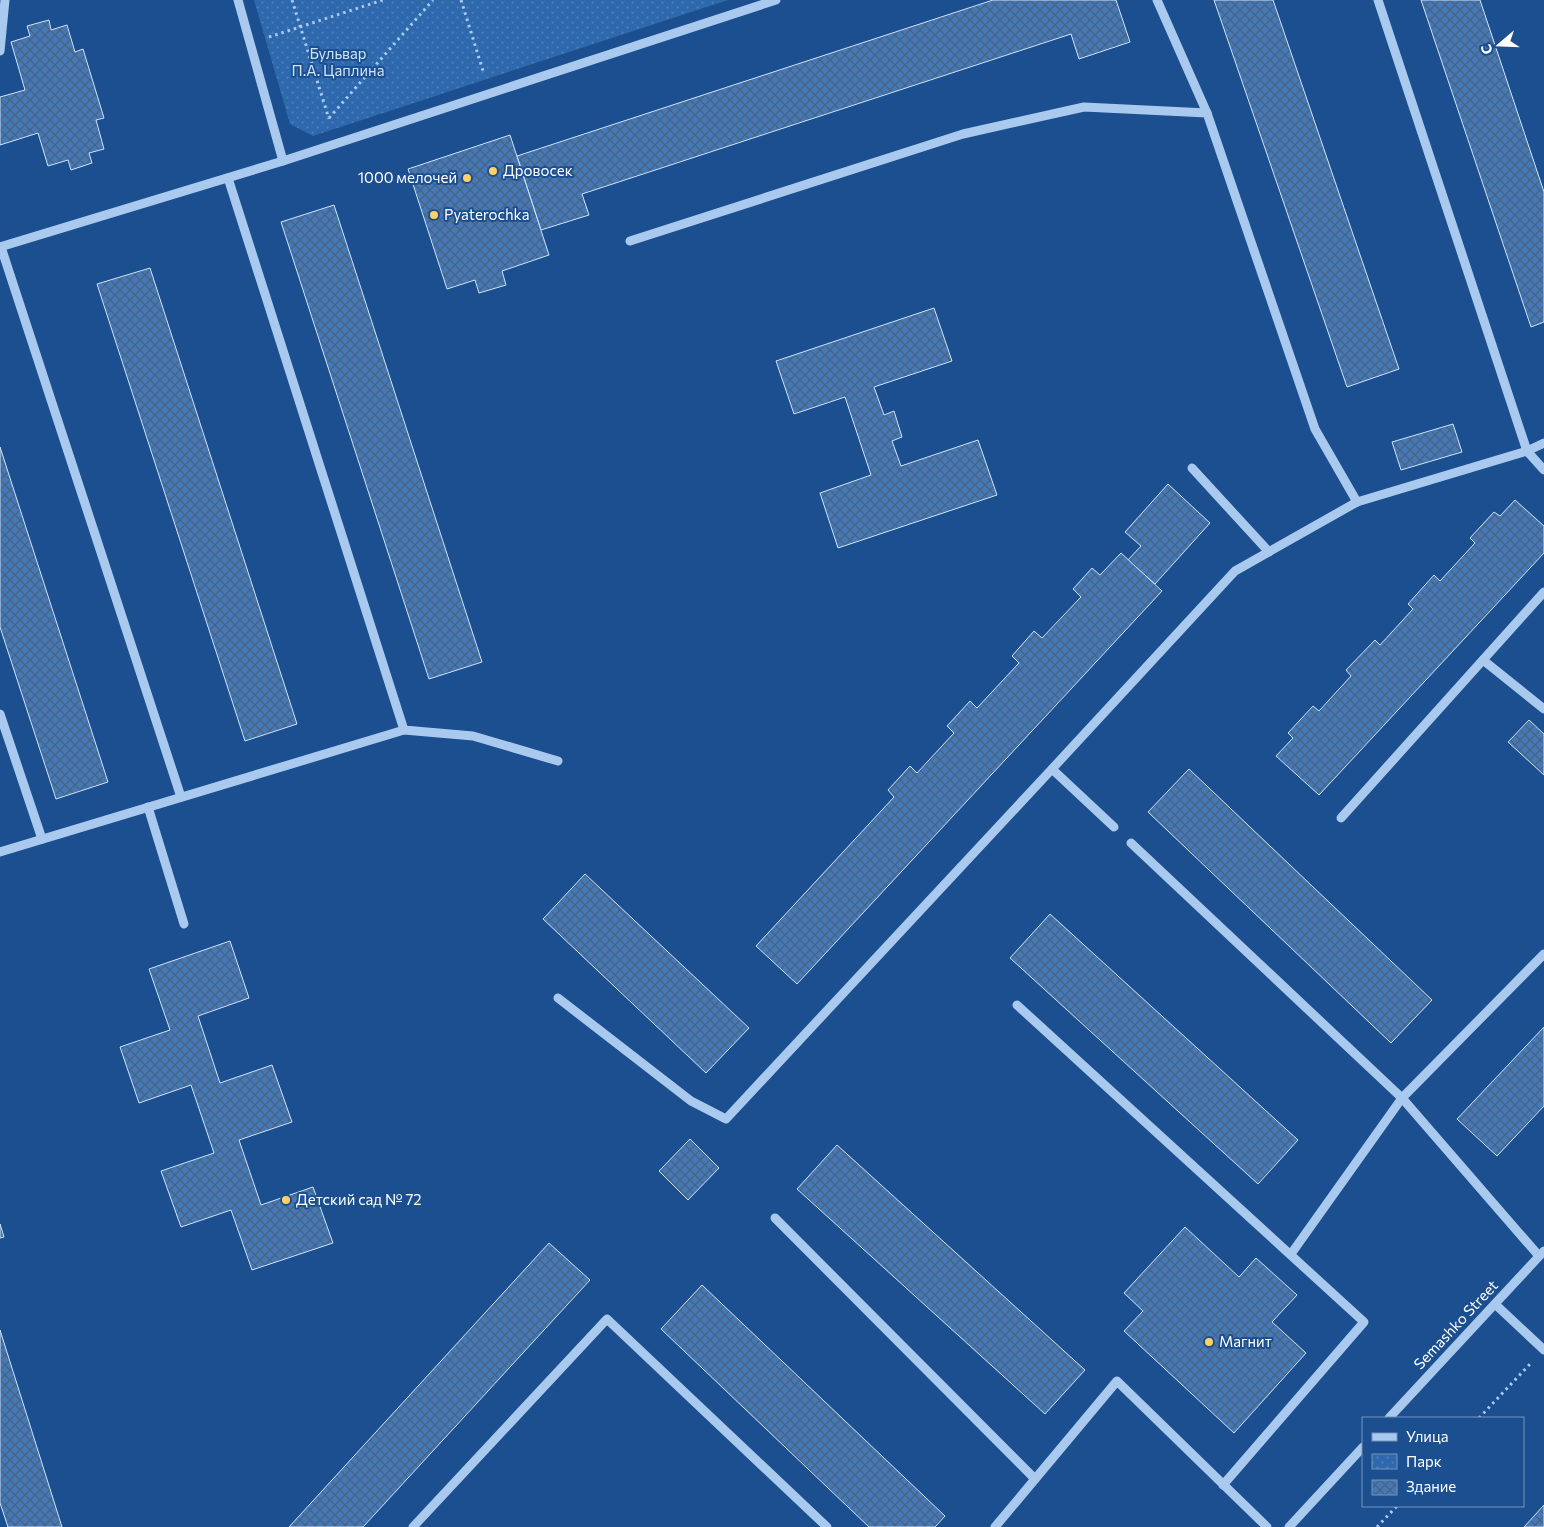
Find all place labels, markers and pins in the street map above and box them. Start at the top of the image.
place label: Дровосек [503,161,573,179]
marker: Дровосек [487,165,499,177]
place label: 1000 мелочей [358,168,457,186]
marker: 1000 мелочей [461,172,473,184]
place label: Pyaterochka [444,205,530,223]
marker: Pyaterochka [428,209,440,221]
place label: Детский сад № 72 [296,1190,422,1208]
marker: Детский сад № 72 [280,1194,292,1206]
place label: Магнит [1219,1332,1272,1350]
marker: Магнит [1203,1336,1215,1348]

